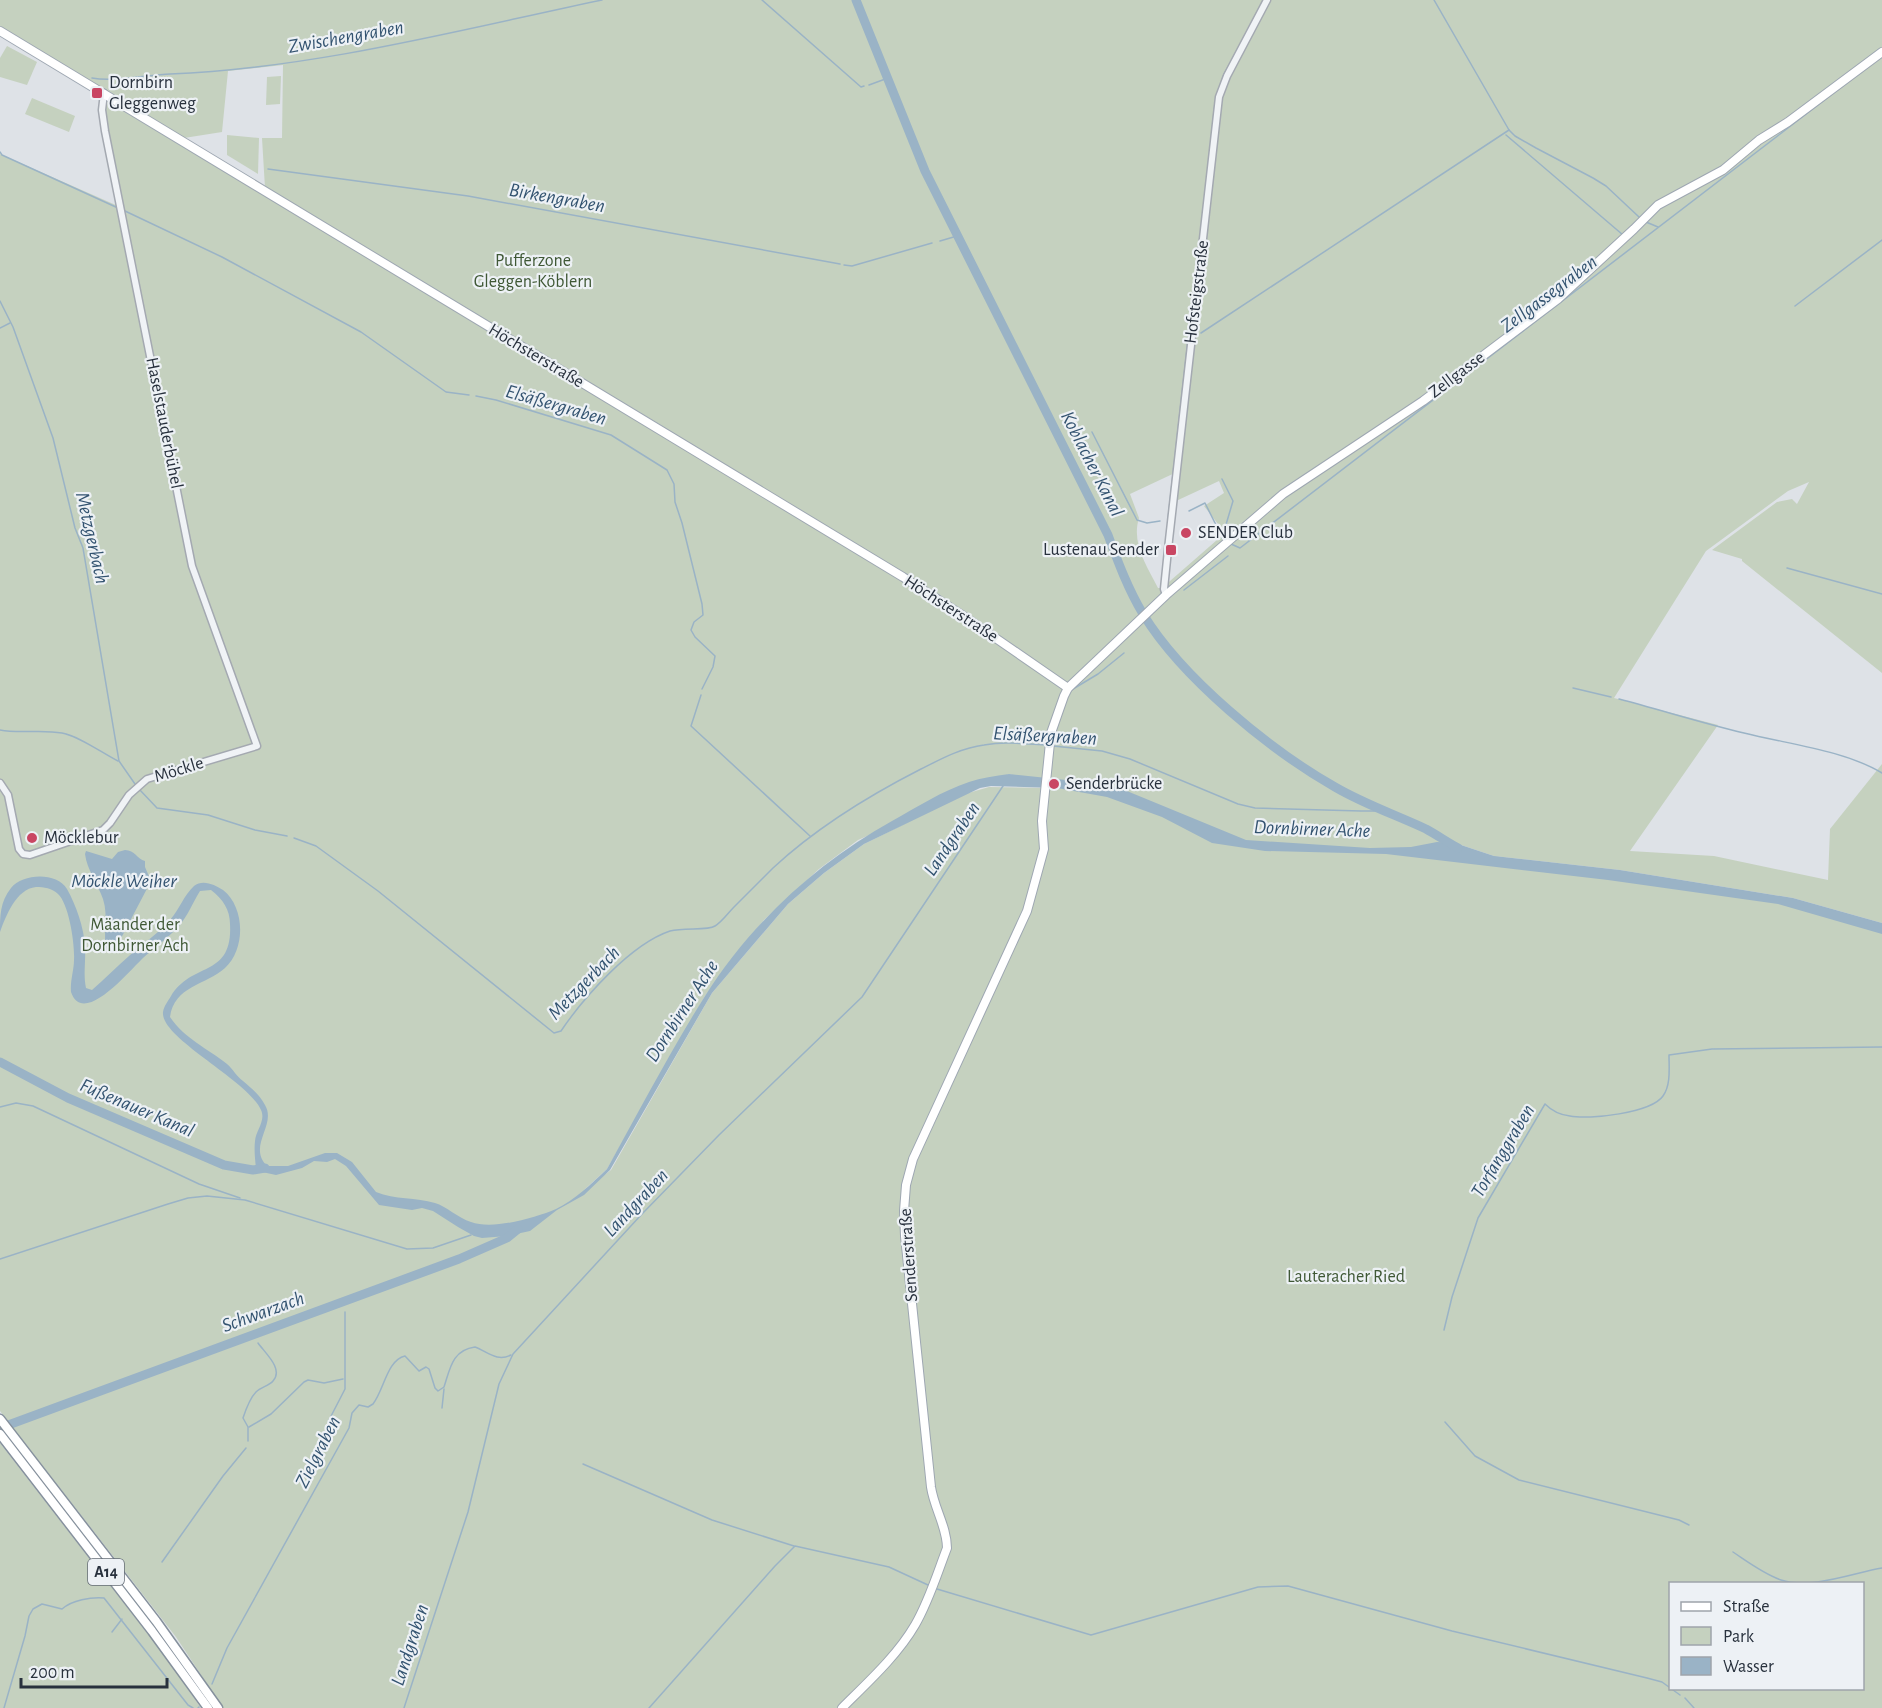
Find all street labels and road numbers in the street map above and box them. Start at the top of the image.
street label: Hofsteigstraße [1182,239,1212,345]
street label: Höchsterstraße [485,320,587,392]
street label: Zellgasse [1426,348,1488,402]
street label: Haselstauderbühel [142,356,186,490]
street label: Höchsterstraße [901,572,1001,646]
street label: Möckle [152,754,206,786]
street label: Senderstraße [897,1208,921,1302]
road number: A14 [88,1559,124,1585]

